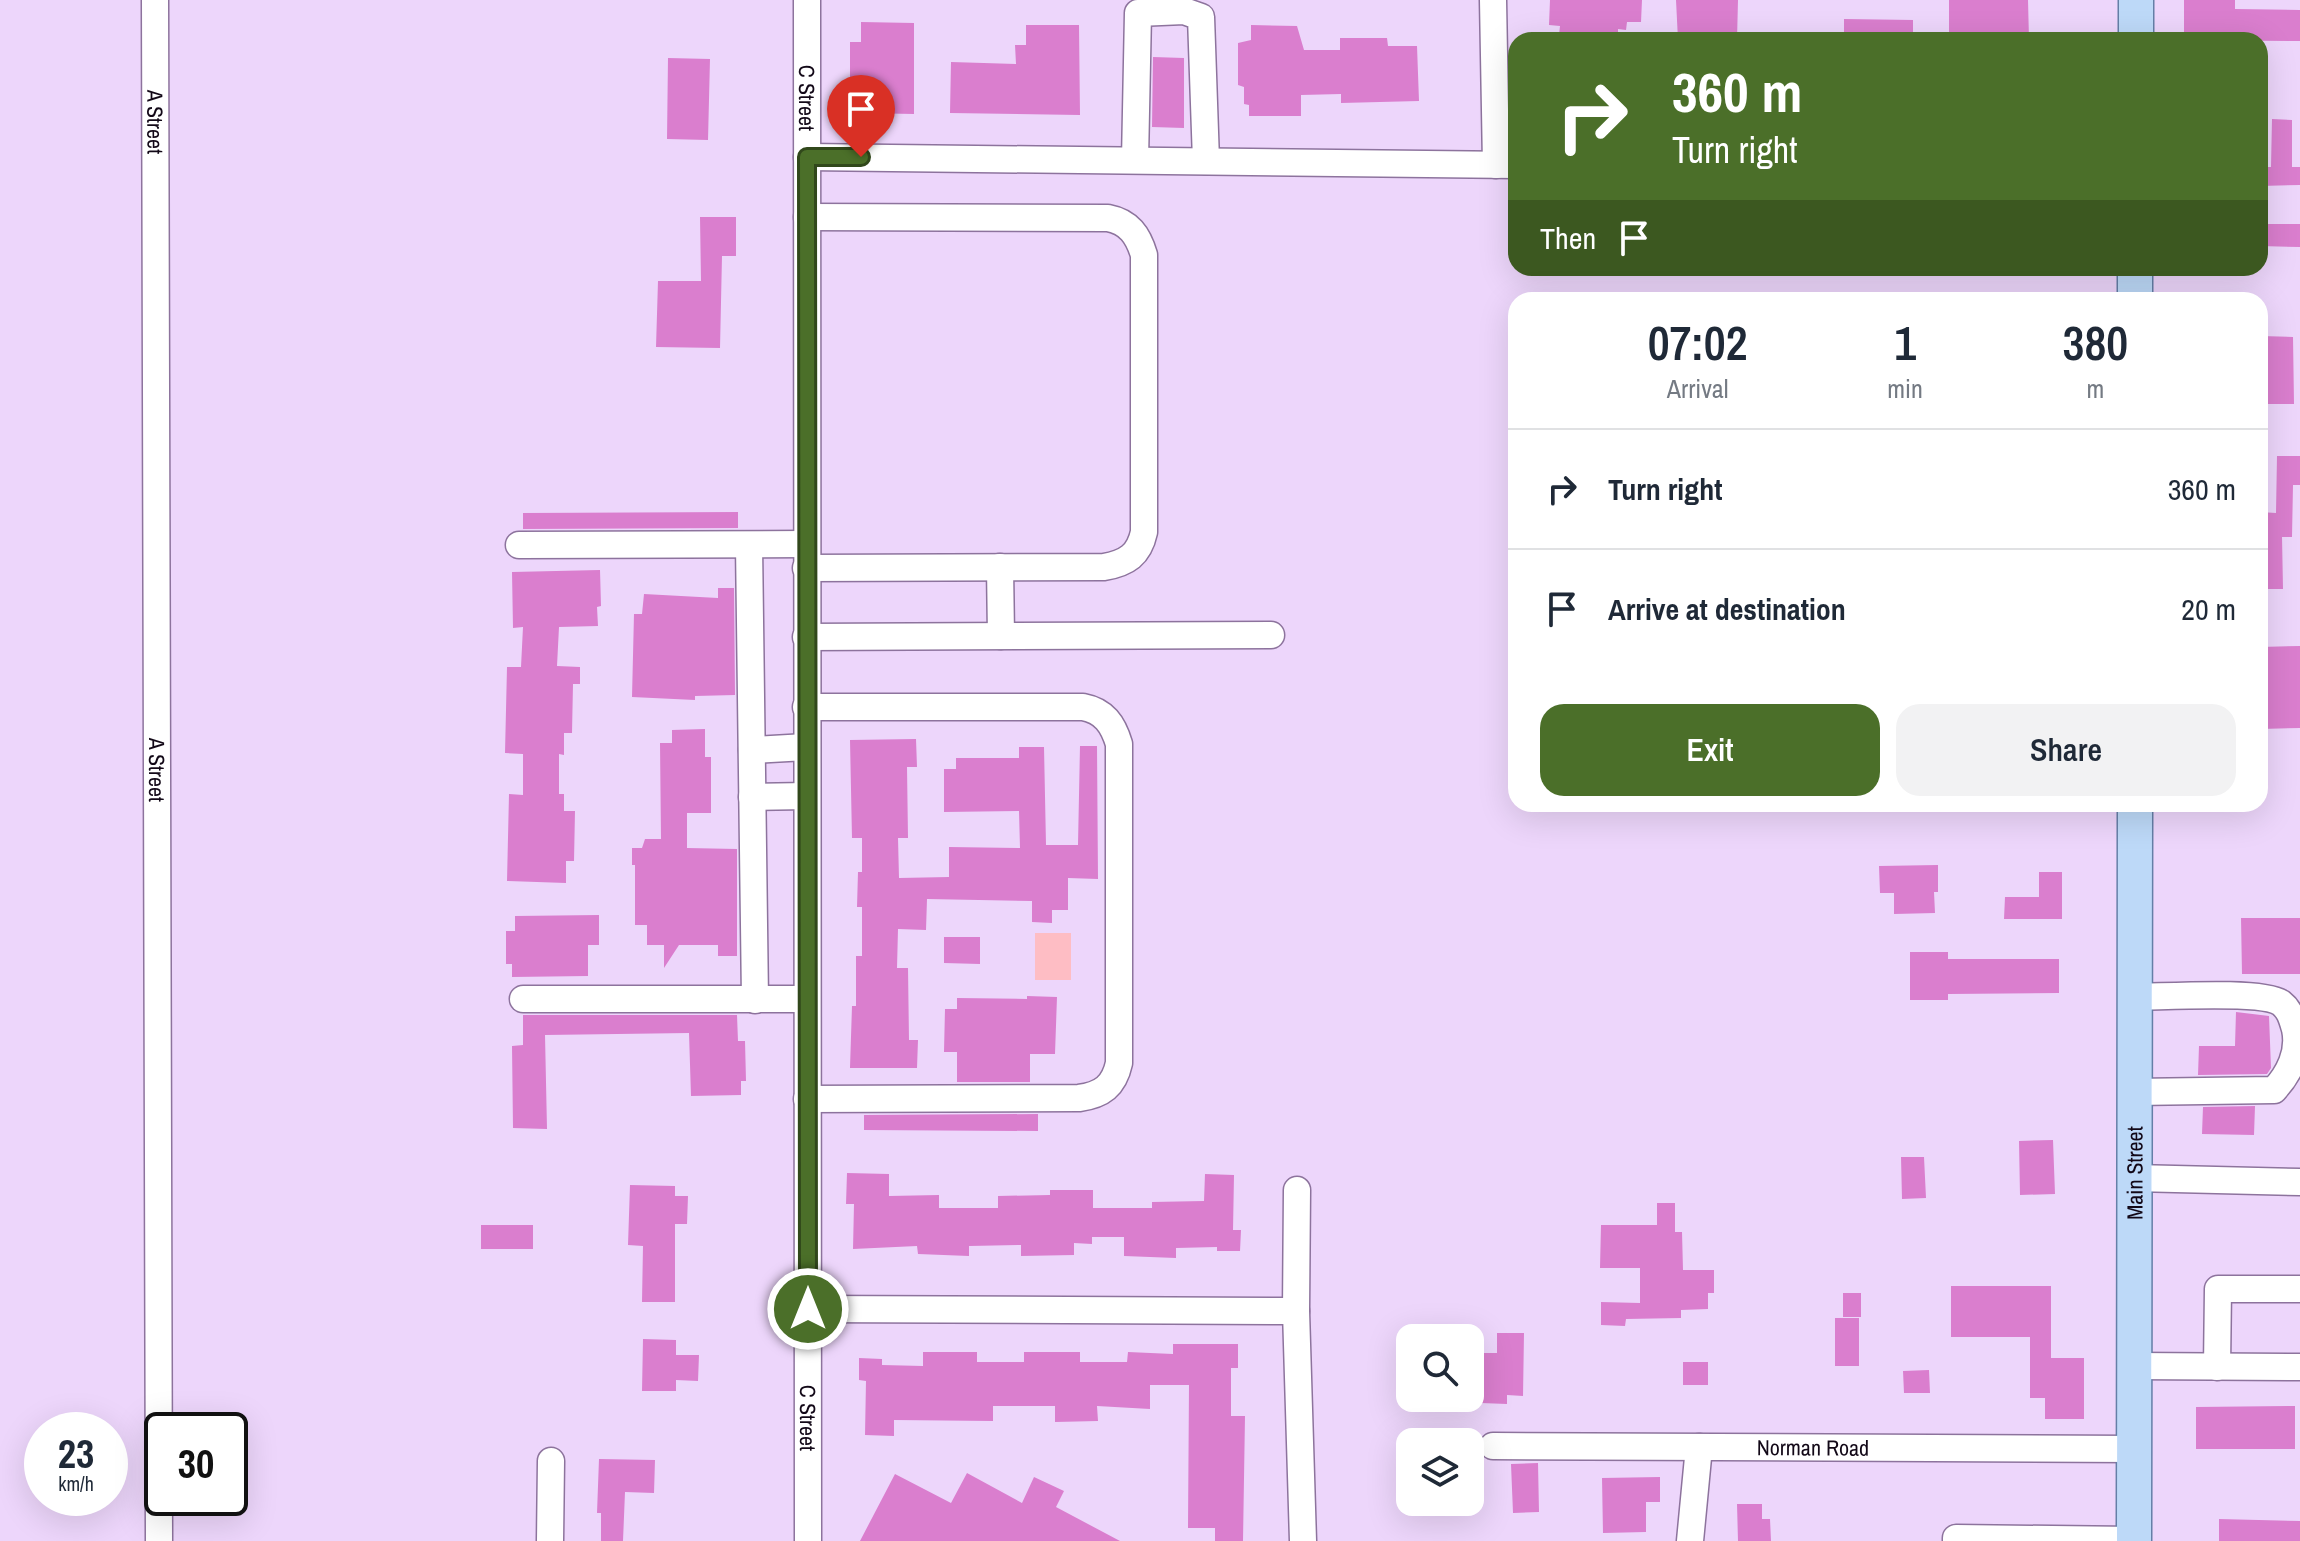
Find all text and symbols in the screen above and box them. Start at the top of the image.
text: 360 m [1672,54,1802,129]
icon: right [1540,64,1644,168]
street label: C Street [792,65,822,131]
pin [827,75,895,157]
icon: arrive [839,87,883,131]
street label: A Street [140,89,170,154]
text: Turn right [1672,126,1797,174]
icon: arrive [1612,216,1656,260]
text: Then [1540,218,1596,258]
text: 07:02 [1648,310,1748,375]
text: 1 [1894,310,1916,375]
text: 380 [2063,310,2128,375]
text: Arrival [1667,371,1728,406]
text: min [1887,371,1923,406]
text: m [2087,371,2104,406]
icon: right [1540,467,1584,511]
text: Turn right [1608,469,1722,509]
text: 360 m [2168,469,2236,509]
icon: arrive [1540,587,1584,631]
text: Arrive at destination [1608,589,1846,629]
text: 20 m [2181,589,2236,629]
button: Exit [1540,704,1880,796]
button: Share [1896,704,2236,796]
street label: A Street [142,737,172,802]
street label: Main Street [2119,1126,2150,1220]
position arrow [766,1267,850,1351]
map controls [1396,1324,1484,1516]
button: search [1396,1324,1484,1412]
street label: C Street [793,1385,823,1451]
speed limit sign: 30 [144,1412,248,1516]
text: 23 [58,1427,94,1480]
button: layers [1396,1428,1484,1516]
street label: Norman Road [1757,1432,1869,1463]
text: km/h [58,1470,94,1497]

